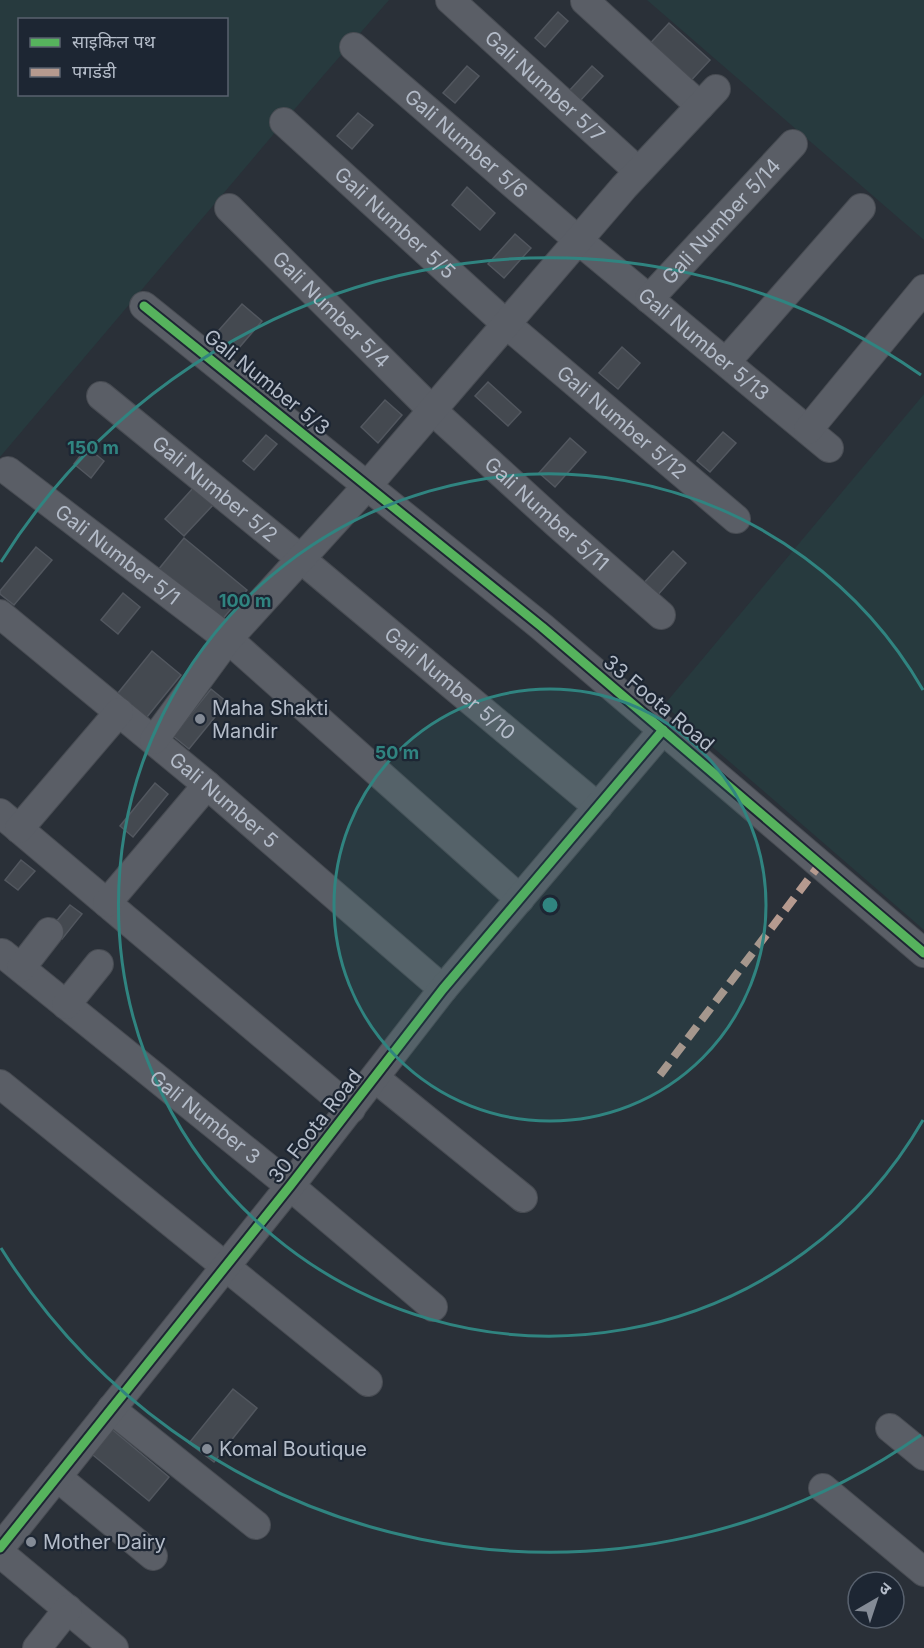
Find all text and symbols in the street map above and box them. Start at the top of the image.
legend [18,18,228,96]
street label: Gali Number 5/7 [480,26,610,147]
text: साइकिल पथ [72,31,156,52]
text: पगडंडी [72,61,117,82]
street label: Gali Number 5/6 [400,84,533,203]
street label: Gali Number 5/14 [657,153,786,289]
street label: Gali Number 5/5 [330,162,460,284]
street label: Gali Number 5/4 [268,246,395,373]
street label: Gali Number 5/13 [633,283,774,405]
street label: Gali Number 5/3 [199,324,335,440]
street label: Gali Number 5/12 [552,360,692,484]
street label: Gali Number 5/2 [147,431,282,547]
text: 150 m [67,437,119,458]
street label: Gali Number 5/11 [480,452,614,576]
street label: Gali Number 5/1 [51,500,185,610]
text: 100 m [219,590,271,611]
street label: Gali Number 5/10 [380,622,520,745]
street label: 33 Foota Road [599,650,719,756]
place label: Maha Shakti Mandir [212,696,328,743]
marker: Maha Shakti Mandir [193,712,207,726]
text: 50 m [375,742,419,763]
street label: Gali Number 5 [165,747,283,853]
centre of rings [540,895,560,915]
street label: 30 Foota Road [263,1064,367,1188]
street label: Gali Number 3 [145,1065,265,1169]
place label: Komal Boutique [219,1437,367,1461]
marker: Komal Boutique [200,1442,214,1456]
place label: Mother Dairy [43,1530,166,1554]
marker: Mother Dairy [24,1535,38,1549]
north arrow [846,1570,906,1630]
text: उ [876,1578,896,1599]

